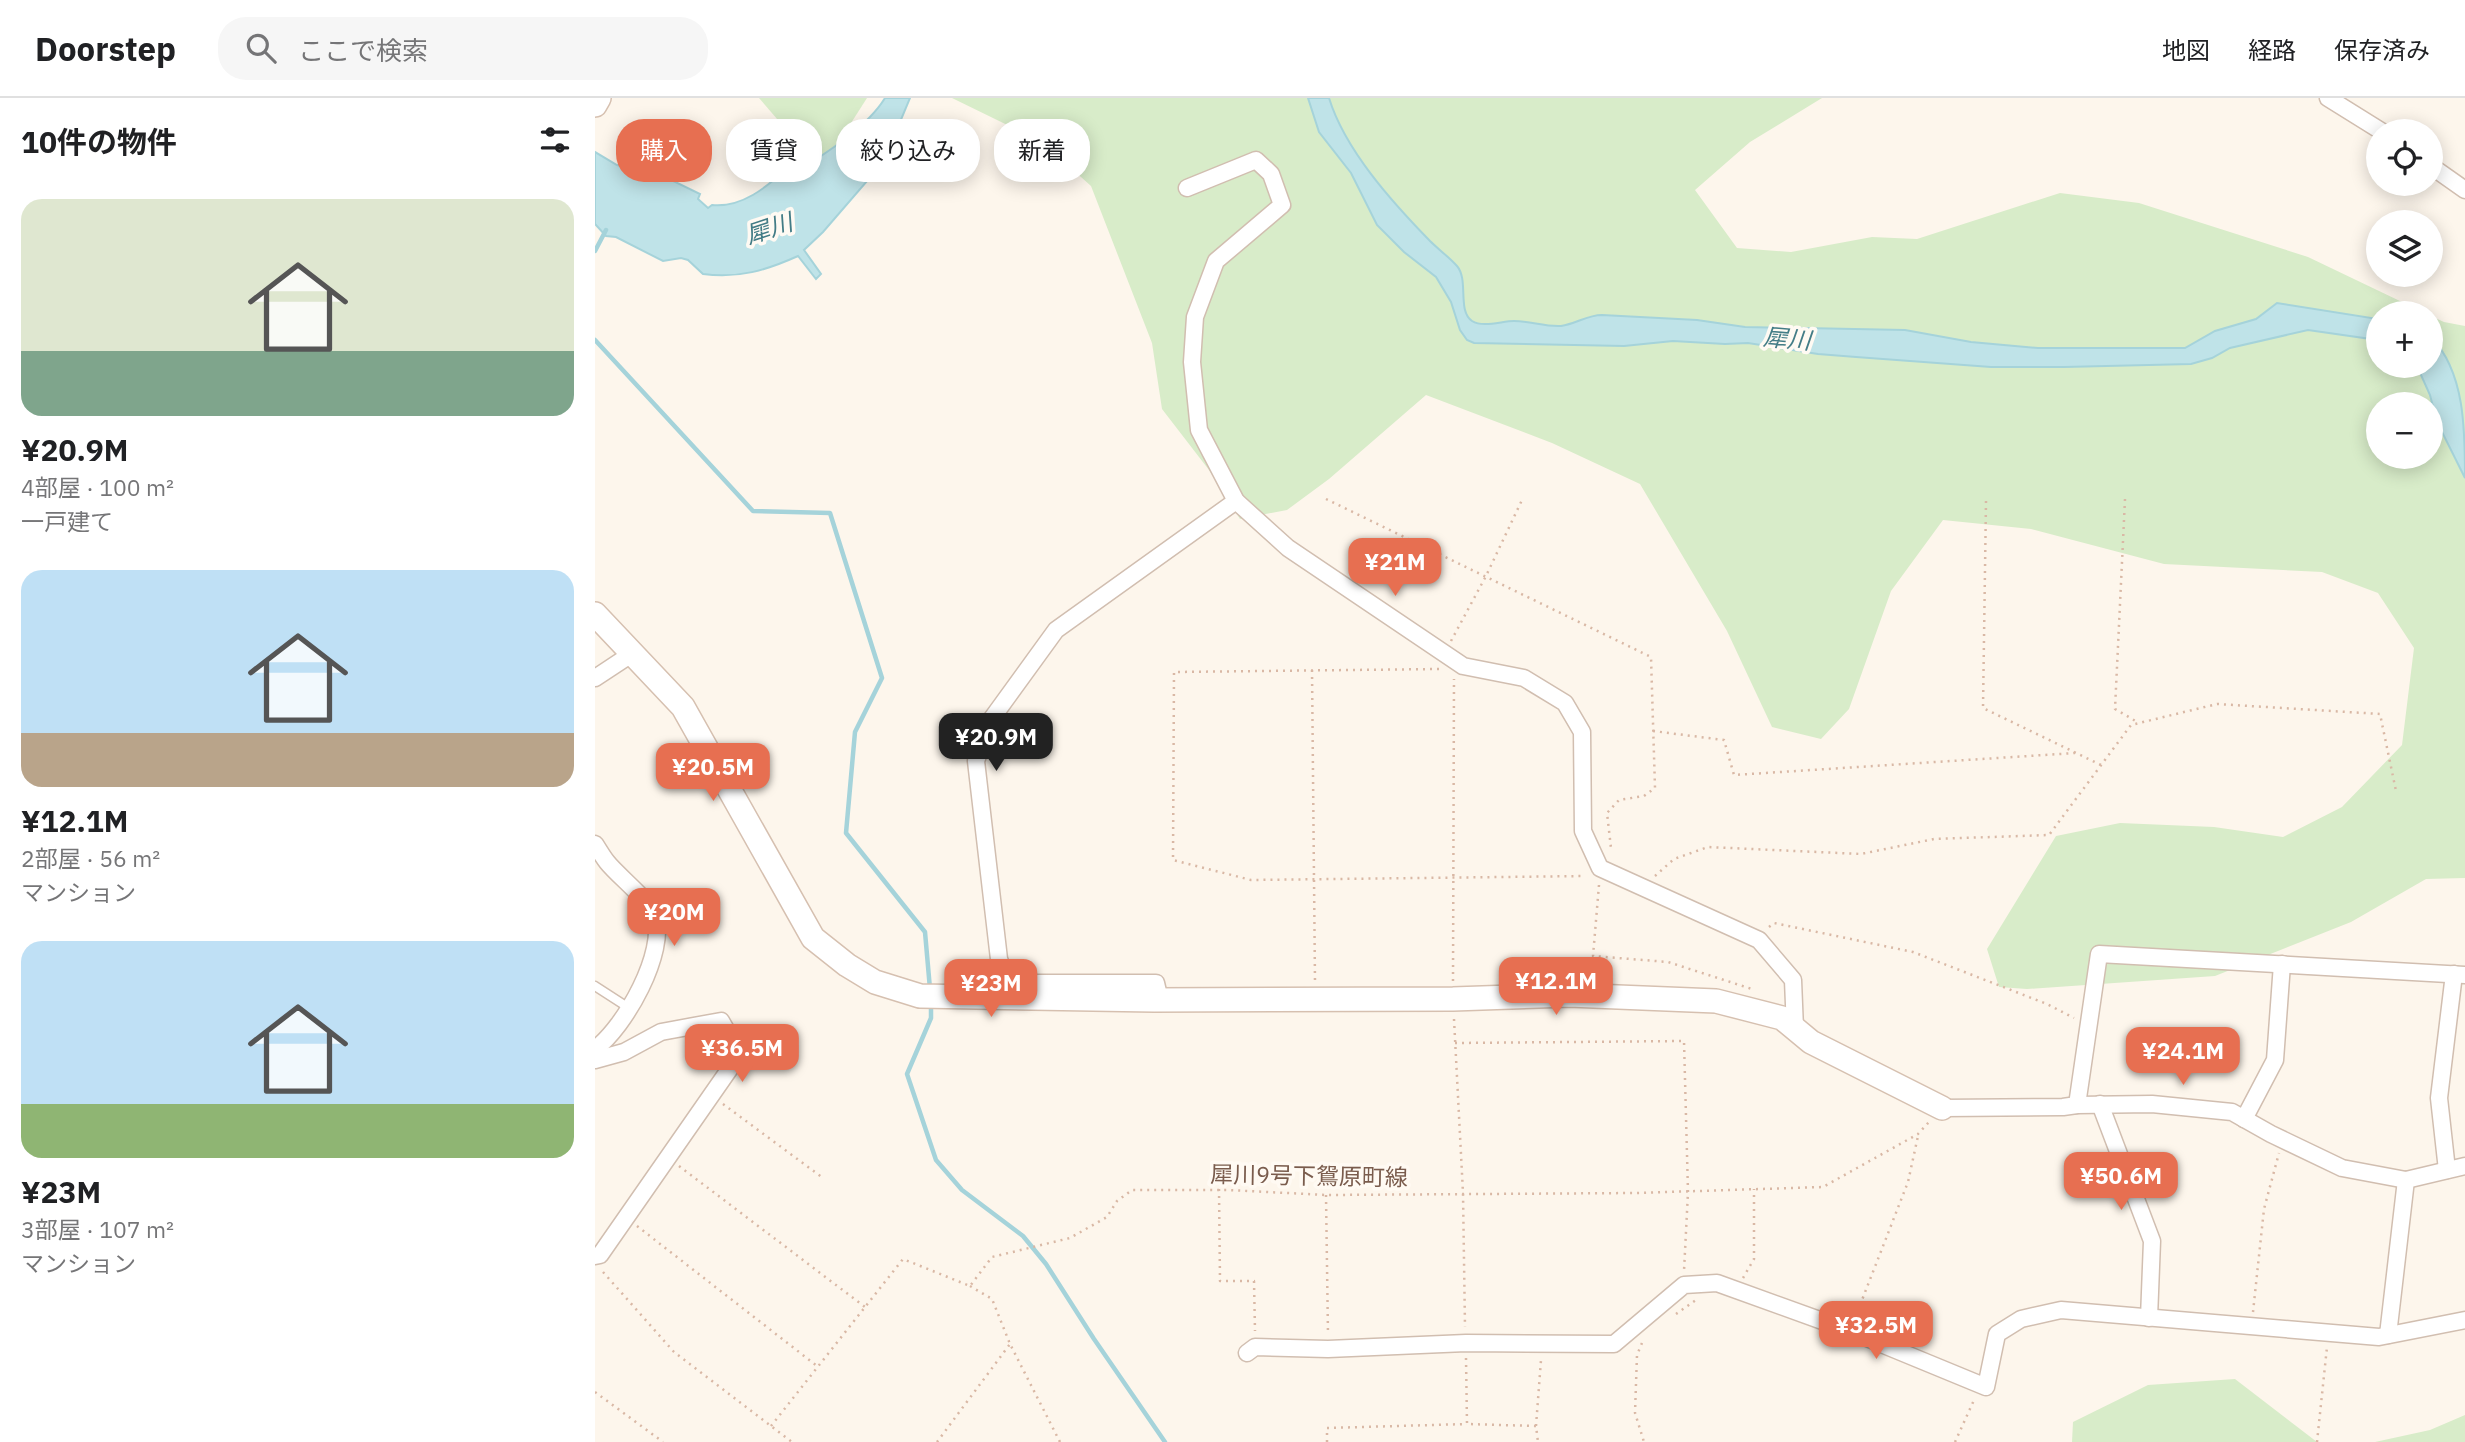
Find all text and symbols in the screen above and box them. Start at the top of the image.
search box [218,17,708,80]
text: Doorstep [35,27,176,70]
icon: search [242,29,280,67]
text: ここで検索 [298,33,428,67]
text: 地図 [2162,34,2210,66]
text: 経路 [2248,34,2296,66]
text: 保存済み [2334,34,2430,66]
chip: 購入 [616,119,712,182]
chip: 賃貸 [726,119,822,182]
chip: 絞り込み [836,119,980,182]
chip: 新着 [994,119,1090,182]
map controls [2366,119,2443,469]
button: locate [2366,119,2443,196]
icon: filters [536,121,574,159]
text: 10件の物件 [21,122,177,161]
water label: 犀川 [741,204,799,251]
button: layers [2366,210,2443,287]
icon: home [235,244,361,370]
button: + [2366,301,2443,378]
water label: 犀川 [1762,320,1815,356]
button: − [2366,392,2443,469]
text: ¥20.9M [21,430,128,469]
text: 4部屋 · 100 m² [21,472,174,502]
text: 一戸建て [21,506,113,536]
pin: ¥21M [1354,538,1436,598]
text: ¥21M [1364,546,1426,576]
icon: home [235,615,361,741]
pin: ¥20.9M [939,714,1053,773]
text: ¥20.9M [955,721,1037,751]
pin: ¥20.5M [656,744,770,803]
text: ¥20.5M [672,751,754,781]
text: ¥12.1M [21,801,128,840]
text: 2部屋 · 56 m² [21,843,160,873]
text: マンション [21,877,136,907]
pin: ¥20M [633,888,715,948]
text: ¥20M [643,896,705,926]
pin: ¥12.1M [1499,958,1613,1017]
pin: ¥23M [950,960,1032,1019]
text: ¥12.1M [1515,965,1597,995]
text: ¥23M [960,967,1022,997]
icon: home [235,986,361,1112]
pin: ¥36.5M [685,1024,799,1084]
pin: ¥24.1M [2126,1028,2240,1087]
text: ¥36.5M [701,1032,783,1062]
text: ¥24.1M [2142,1035,2224,1065]
pin: ¥50.6M [2064,1152,2178,1212]
street label: 犀川9号下鴛原町線 [1210,1158,1408,1192]
text: ¥50.6M [2080,1160,2162,1190]
text: ¥23M [21,1172,101,1211]
text: 3部屋 · 107 m² [21,1214,174,1244]
text: マンション [21,1248,136,1278]
pin: ¥32.5M [1819,1302,1933,1361]
text: ¥32.5M [1835,1309,1917,1339]

